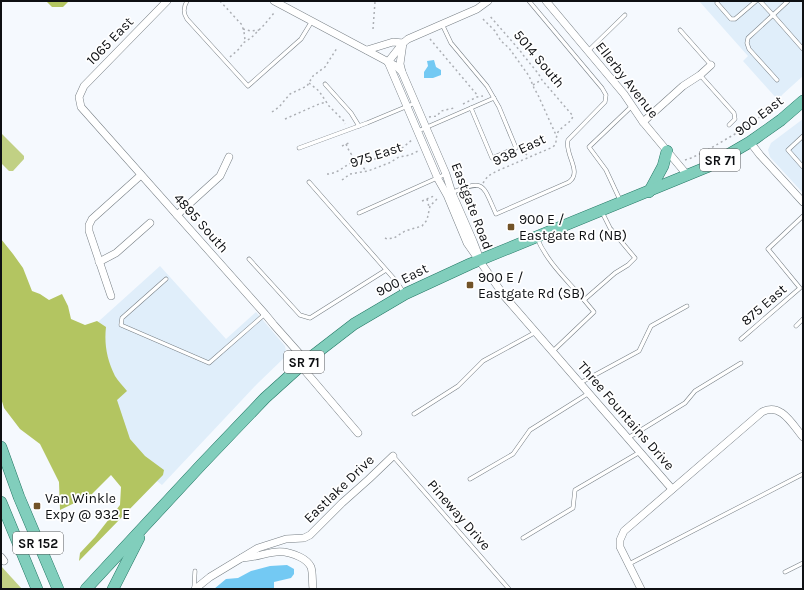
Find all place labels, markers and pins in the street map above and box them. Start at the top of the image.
place label: 900 E / Eastgate Rd (NB) [519,211,627,244]
marker: 900 E / Eastgate Rd (NB) [506,222,516,232]
place label: 900 E / Eastgate Rd (SB) [478,269,585,302]
marker: 900 E / Eastgate Rd (SB) [465,280,475,290]
place label: Van Winkle Expy @ 932 E [45,490,130,523]
marker: Van Winkle Expy @ 932 E [32,501,42,511]

